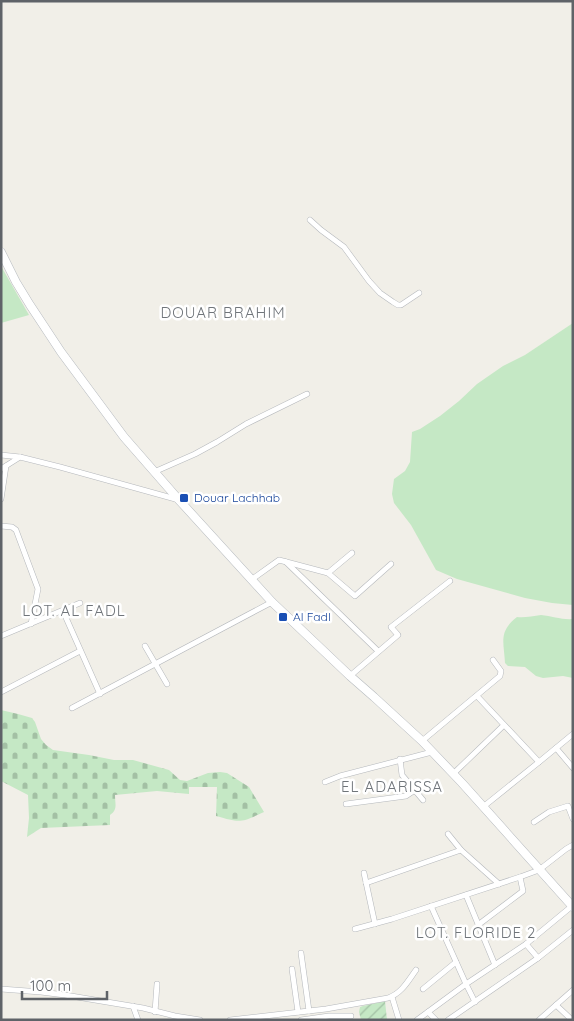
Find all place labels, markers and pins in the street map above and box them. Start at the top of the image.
place label: Douar Lachhab [194,490,280,505]
marker: Douar Lachhab [178,492,190,504]
place label: Al Fadl [293,609,331,624]
marker: Al Fadl [277,611,289,623]

